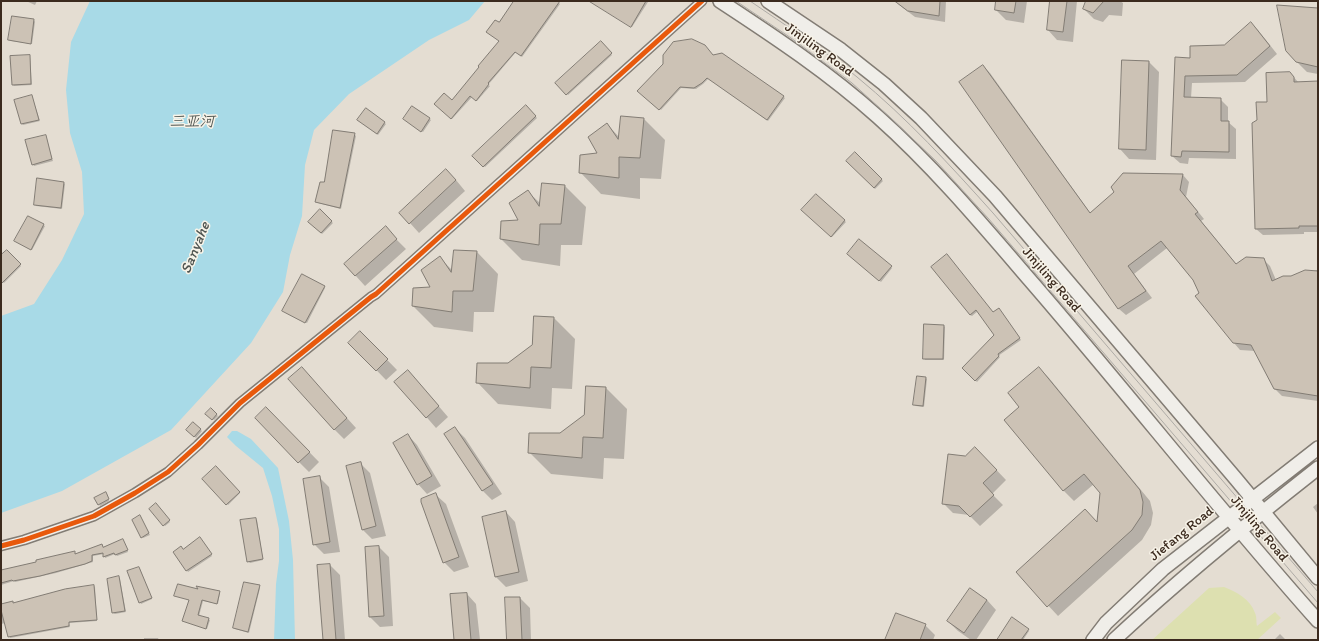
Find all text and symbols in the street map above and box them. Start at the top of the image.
street label: Jinjiling Road [781,19,857,81]
water label: 三亚河 [170,113,214,131]
water label: Sanyahe [177,219,215,277]
street label: Jinjiling Road [1018,244,1084,316]
street label: Jinjiling Road [1226,492,1292,566]
street label: Jiefang Road [1147,503,1217,565]

